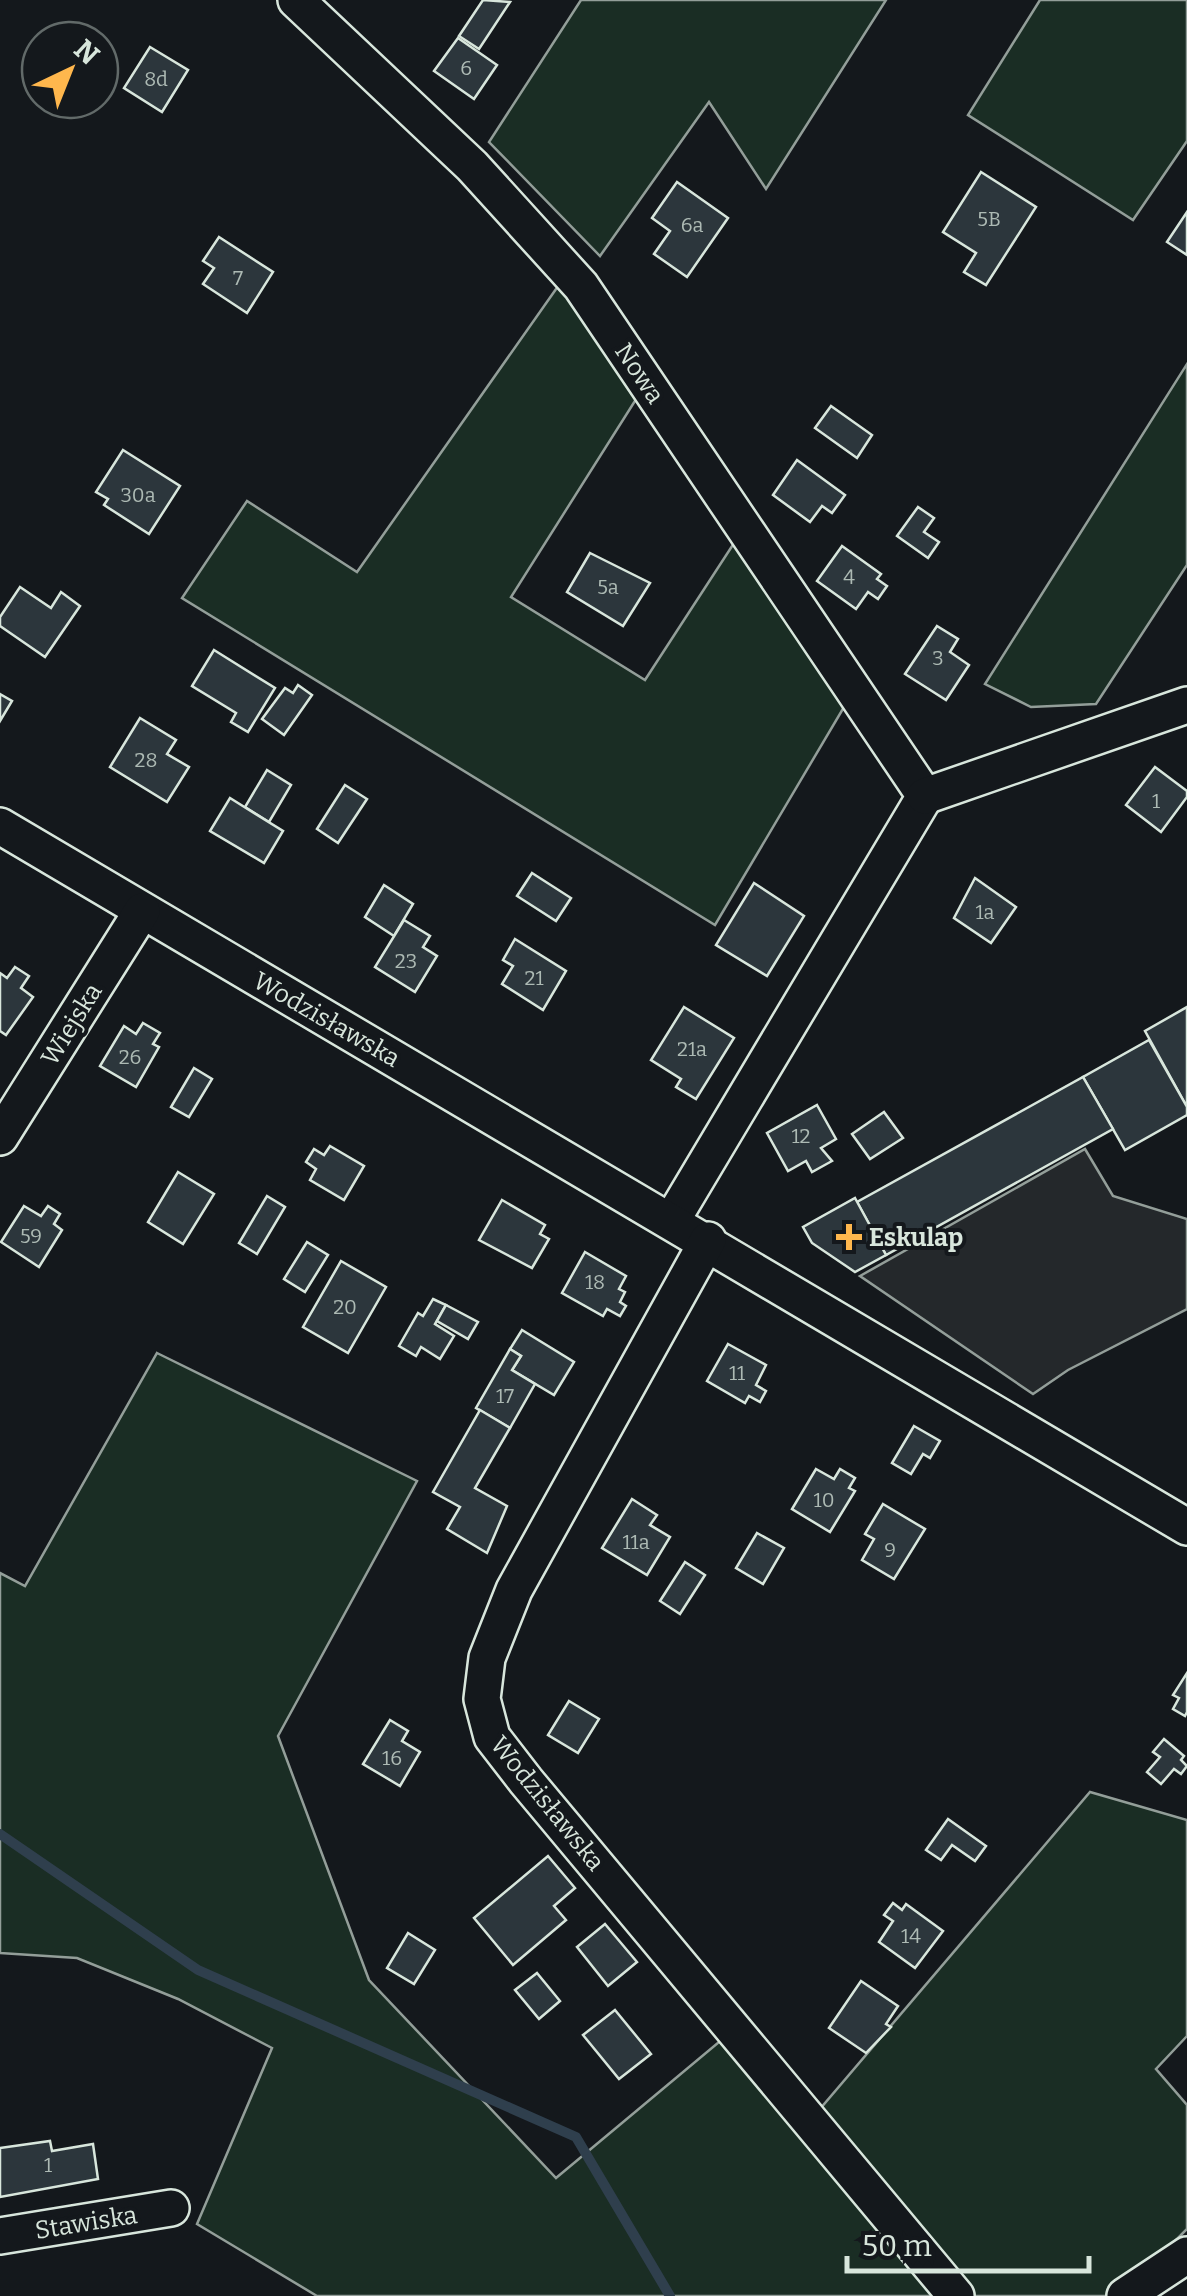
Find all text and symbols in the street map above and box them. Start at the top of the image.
north arrow [20,20,120,120]
text: N [68,33,106,72]
house number: 6 [460,56,472,80]
house number: 8d [144,67,168,91]
house number: 5B [977,207,1001,231]
house number: 6a [681,213,703,237]
house number: 7 [233,266,243,290]
street label: Nowa [608,338,670,410]
house number: 30a [120,483,156,507]
house number: 4 [843,565,855,589]
house number: 5a [597,575,619,599]
house number: 3 [932,646,944,670]
house number: 28 [135,748,157,772]
house number: 1 [1152,789,1160,813]
house number: 1a [975,900,995,924]
house number: 23 [395,949,417,973]
street label: Wodzisławska [248,966,405,1074]
house number: 21 [525,966,544,990]
street label: Wiejska [35,978,109,1071]
house number: 21a [677,1037,707,1061]
house number: 26 [119,1045,141,1069]
house number: 12 [792,1124,811,1148]
place label: Eskulap [869,1223,963,1253]
house number: 59 [20,1224,42,1248]
marker: Eskulap [838,1226,860,1248]
house number: 18 [585,1270,605,1294]
house number: 20 [333,1295,357,1319]
house number: 11 [729,1361,745,1385]
house number: 17 [496,1384,514,1408]
house number: 10 [814,1488,834,1512]
house number: 11a [622,1530,650,1554]
house number: 9 [884,1538,896,1562]
street label: Wodzisławska [484,1730,611,1877]
house number: 16 [382,1746,402,1770]
house number: 14 [901,1924,921,1948]
house number: 1 [44,2153,52,2177]
street label: Stawiska [33,2200,140,2246]
scale bar [847,2211,1090,2273]
text: 50 m [862,2228,932,2264]

